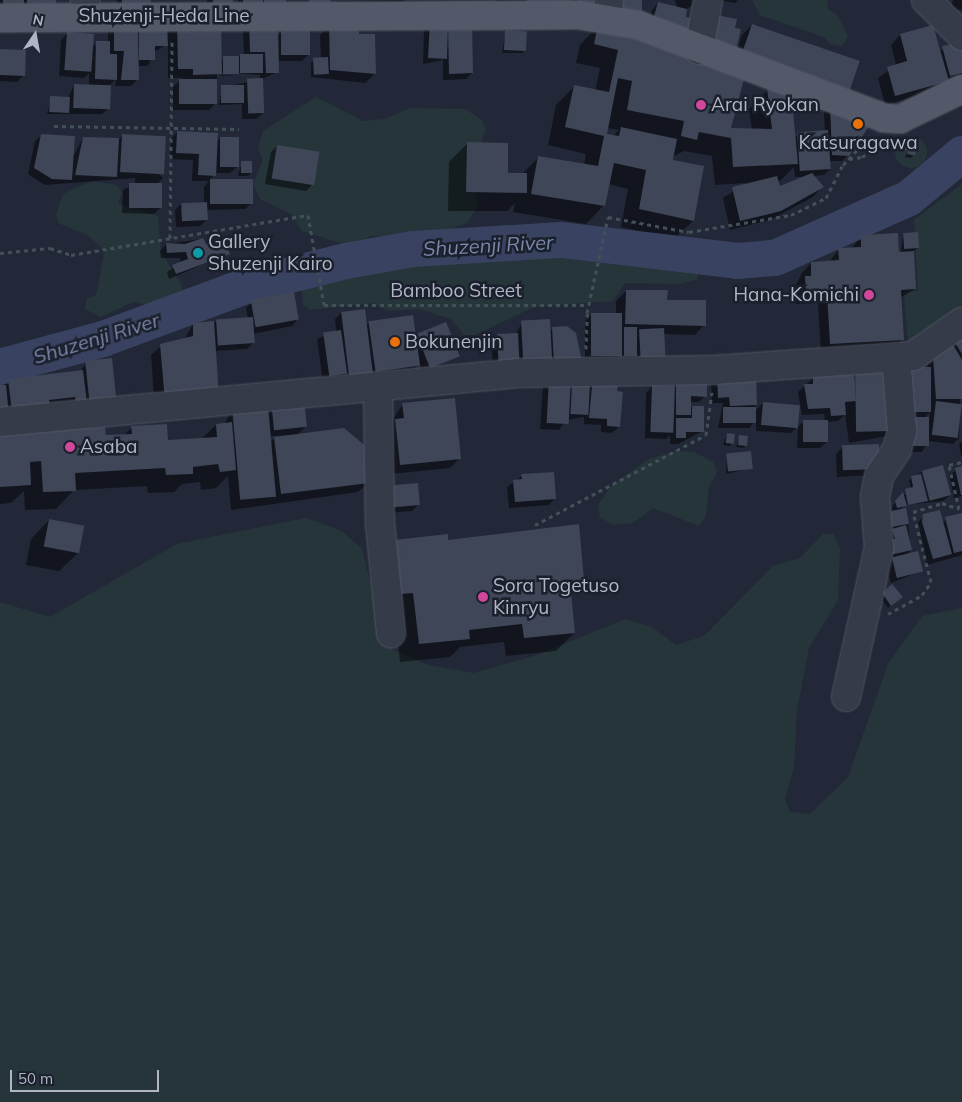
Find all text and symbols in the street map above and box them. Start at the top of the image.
street label: Shuzenji-Heda Line [78,5,250,27]
north arrow [10,10,60,60]
text: N [31,10,45,30]
place label: Arai Ryokan [711,94,819,116]
marker: Arai Ryokan [695,99,707,111]
marker: Katsuragawa [852,118,864,130]
place label: Katsuragawa [798,132,918,154]
water label: Shuzenji River [422,230,554,260]
place label: Gallery Shuzenji Kairo [208,231,333,275]
marker: Gallery Shuzenji Kairo [192,247,204,259]
street label: Bamboo Street [390,280,522,302]
place label: Hana-Komichi [733,284,859,306]
marker: Hana-Komichi [863,289,875,301]
water label: Shuzenji River [30,307,162,369]
place label: Bokunenjin [405,331,502,353]
marker: Bokunenjin [389,336,401,348]
place label: Asaba [80,436,137,458]
marker: Asaba [64,441,76,453]
place label: Sora Togetuso Kinryu [493,575,619,619]
marker: Sora Togetuso Kinryu [477,591,489,603]
scale bar [12,1060,161,1092]
text: 50 m [18,1069,53,1088]

